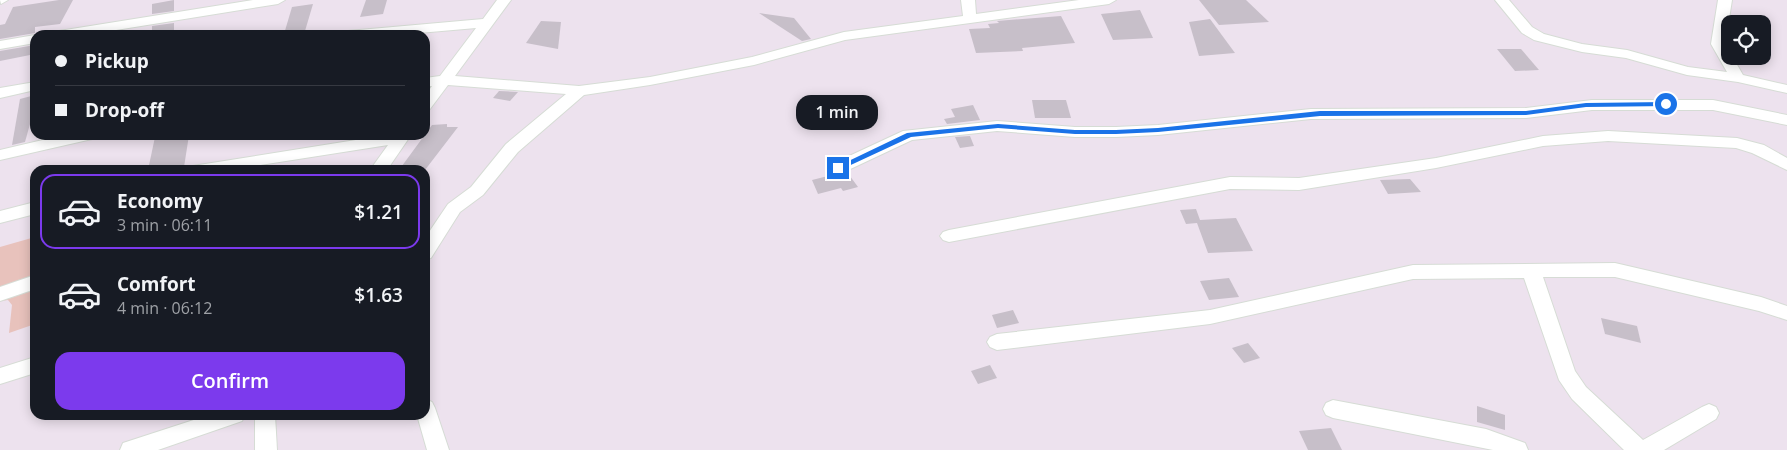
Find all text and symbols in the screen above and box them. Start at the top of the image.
map controls [1721,15,1771,65]
button: locate [1721,15,1771,65]
text: Pickup [85,48,149,74]
route start [1655,93,1677,115]
callout: 1 min [797,96,879,130]
text: Drop-off [85,97,164,123]
text: 1 min [815,101,859,123]
route end [827,157,849,179]
text: Economy [117,188,203,214]
icon: car [57,189,102,234]
text: $1.21 [354,199,403,225]
text: 3 min · 06:11 [117,214,212,236]
text: Comfort [117,271,196,297]
icon: car [57,272,102,317]
text: $1.63 [354,282,403,308]
text: 4 min · 06:12 [117,297,212,319]
button: Confirm [55,352,405,410]

